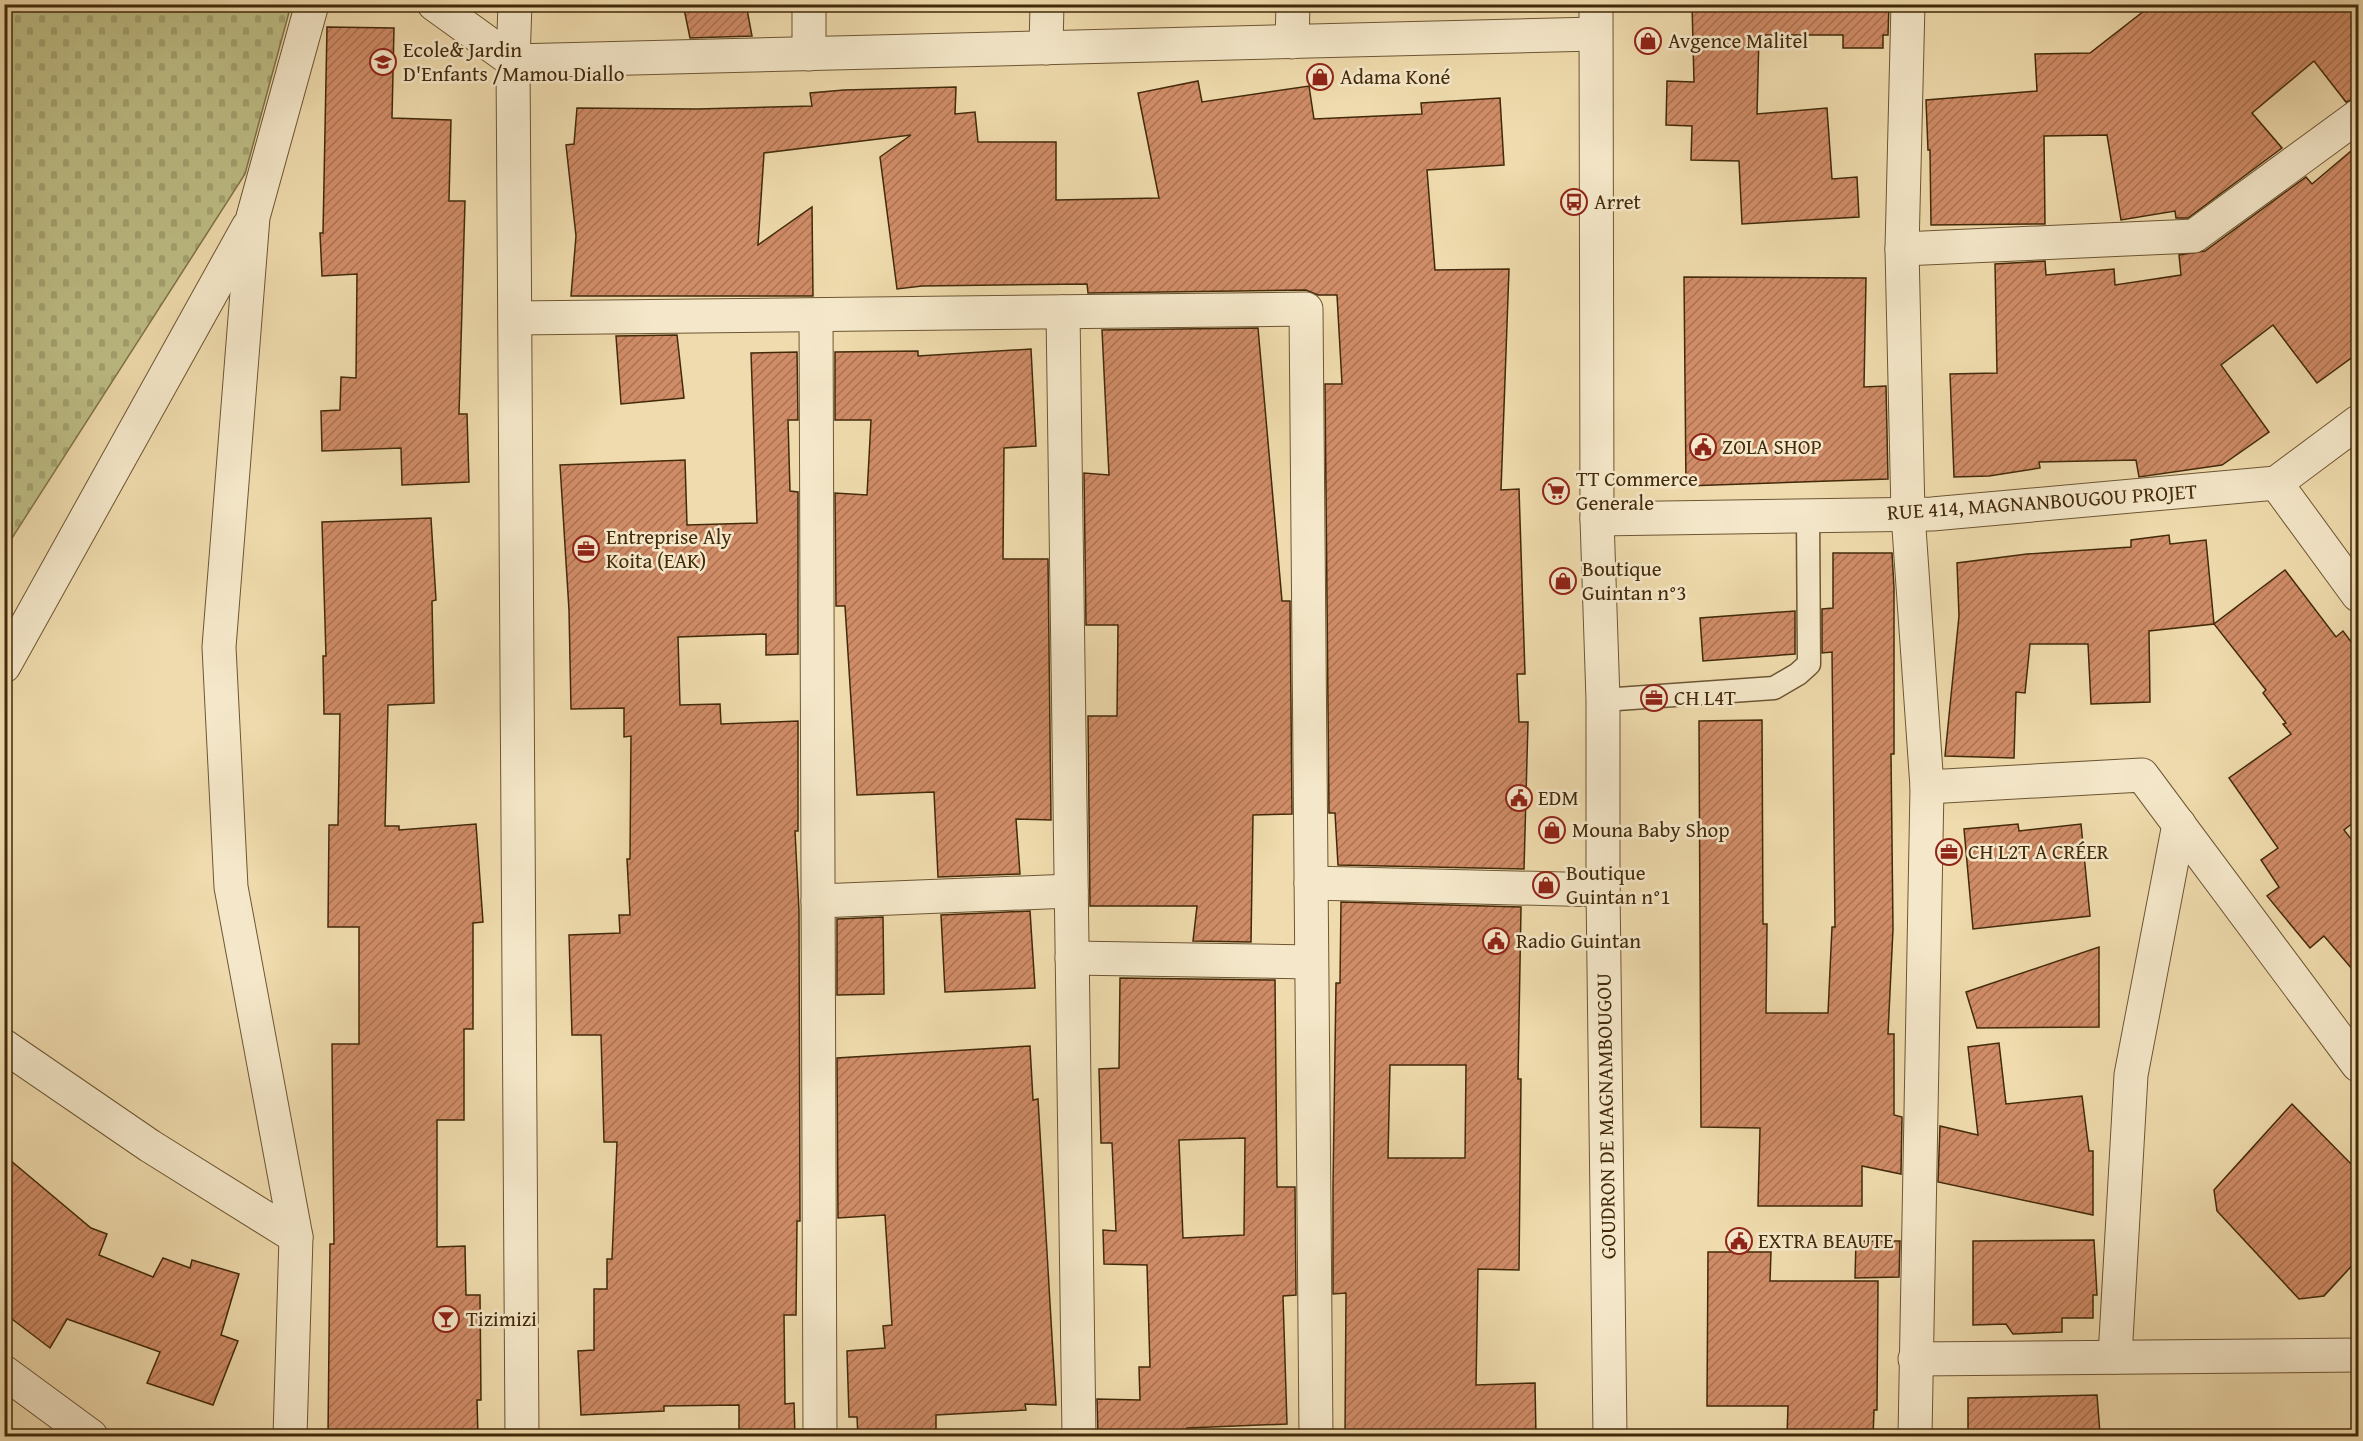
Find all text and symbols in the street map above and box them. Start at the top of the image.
place label: Avgence Malitel [1668,25,1808,56]
shop icon: Avgence Malitel [1633,26,1663,56]
place label: Ecole& Jardin D'Enfants /Mamou Diallo [403,34,624,89]
school or university icon: Ecole& Jardin D'Enfants /Mamou Diallo [368,47,398,77]
place label: Adama Koné [1340,61,1451,92]
shop icon: Adama Koné [1305,62,1335,92]
place label: Arret [1594,186,1642,217]
bus stop icon: Arret [1559,187,1589,217]
place label: ZOLA SHOP [1722,431,1822,462]
public building icon: ZOLA SHOP [1688,432,1718,462]
place label: TT Commerce Generale [1576,463,1698,518]
street label: RUE 414, MAGNANBOUGOU PROJET [1886,475,2198,528]
supermarket icon: TT Commerce Generale [1541,476,1571,506]
place label: Entreprise Aly Koita (EAK) [606,521,732,576]
office icon: Entreprise Aly Koita (EAK) [571,534,601,564]
place label: Boutique Guintan n°3 [1582,553,1687,608]
shop icon: Boutique Guintan n°3 [1548,566,1578,596]
place label: CH L4T [1674,682,1736,713]
office icon: CH L4T [1639,683,1669,713]
place label: EDM [1538,782,1579,813]
public building icon: EDM [1504,783,1534,813]
place label: Mouna Baby Shop [1572,814,1730,845]
shop icon: Mouna Baby Shop [1537,815,1567,845]
place label: CH L2T A CRÉER [1968,836,2110,867]
office icon: CH L2T A CRÉER [1934,837,1964,867]
place label: Boutique Guintan n°1 [1566,857,1671,912]
shop icon: Boutique Guintan n°1 [1531,870,1561,900]
place label: Radio Guintan [1516,925,1641,956]
public building icon: Radio Guintan [1481,926,1511,956]
street label: GOUDRON DE MAGNAMBOUGOU [1588,973,1623,1259]
place label: EXTRA BEAUTE [1758,1225,1894,1256]
public building icon: EXTRA BEAUTE [1724,1226,1754,1256]
place label: Tizimizi [466,1303,537,1334]
bar icon: Tizimizi [431,1304,461,1334]

